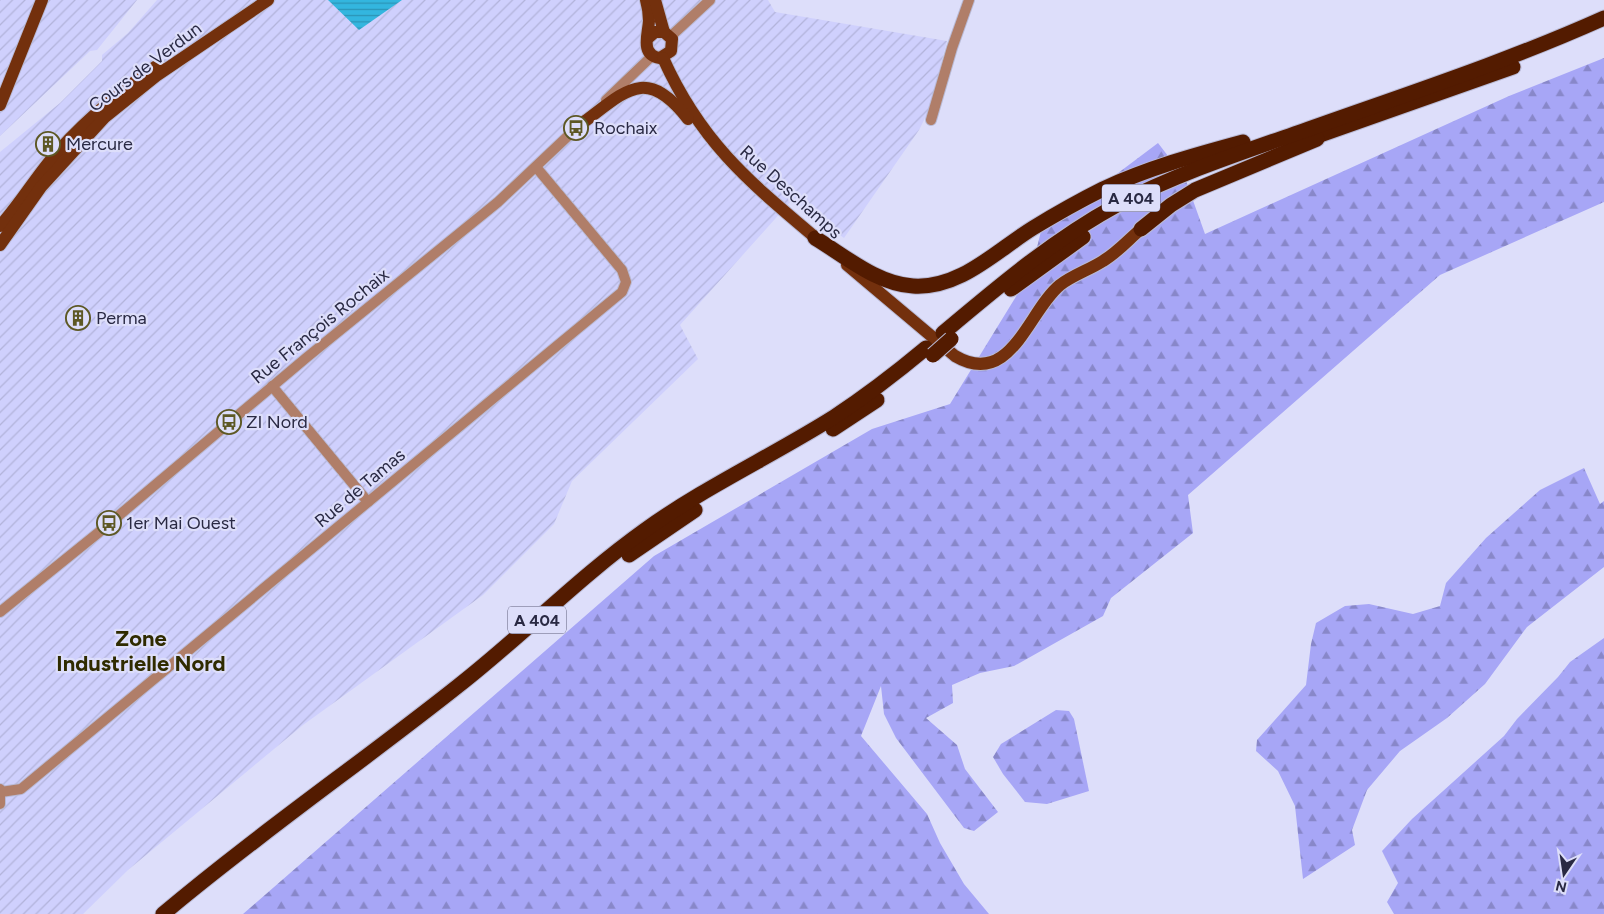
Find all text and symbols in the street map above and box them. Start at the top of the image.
street label: Cours de Verdun [84,17,206,117]
bus stop icon: Rochaix [563,115,589,141]
place label: Rochaix [594,117,658,139]
building icon: Mercure [35,131,61,157]
place label: Mercure [66,133,133,155]
street label: Rue Deschamps [736,140,846,244]
road number: A 404 [1102,184,1160,212]
street label: Rue François Rochaix [247,263,394,388]
building icon: Perma [65,305,91,331]
place label: Perma [96,307,147,329]
bus stop icon: ZI Nord [216,409,242,435]
place label: ZI Nord [246,411,308,433]
street label: Rue de Tamas [310,444,410,532]
bus stop icon: 1er Mai Ouest [96,510,122,536]
place label: 1er Mai Ouest [126,512,236,534]
road number: A 404 [508,606,566,634]
district label: Zone Industrielle Nord [56,625,226,677]
north arrow [1539,849,1589,899]
text: N [1554,877,1568,896]

